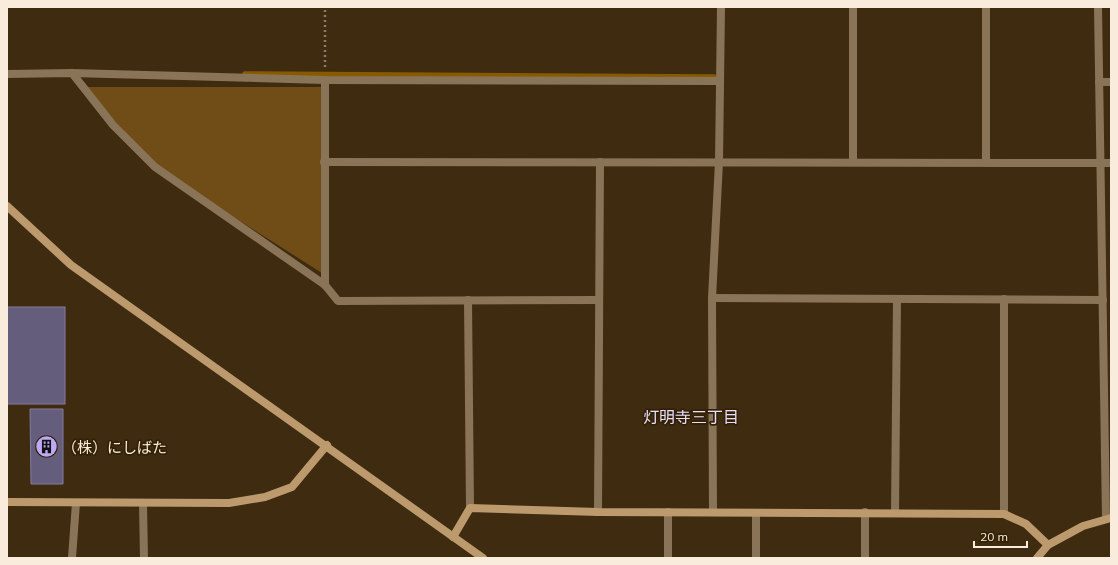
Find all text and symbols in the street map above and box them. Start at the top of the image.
district label: 灯明寺三丁目 [643,407,739,427]
building icon: （株）にしばた [34,434,60,460]
place label: （株）にしばた [62,438,167,457]
scale bar [974,523,1027,549]
text: 20 m [980,529,1008,544]

